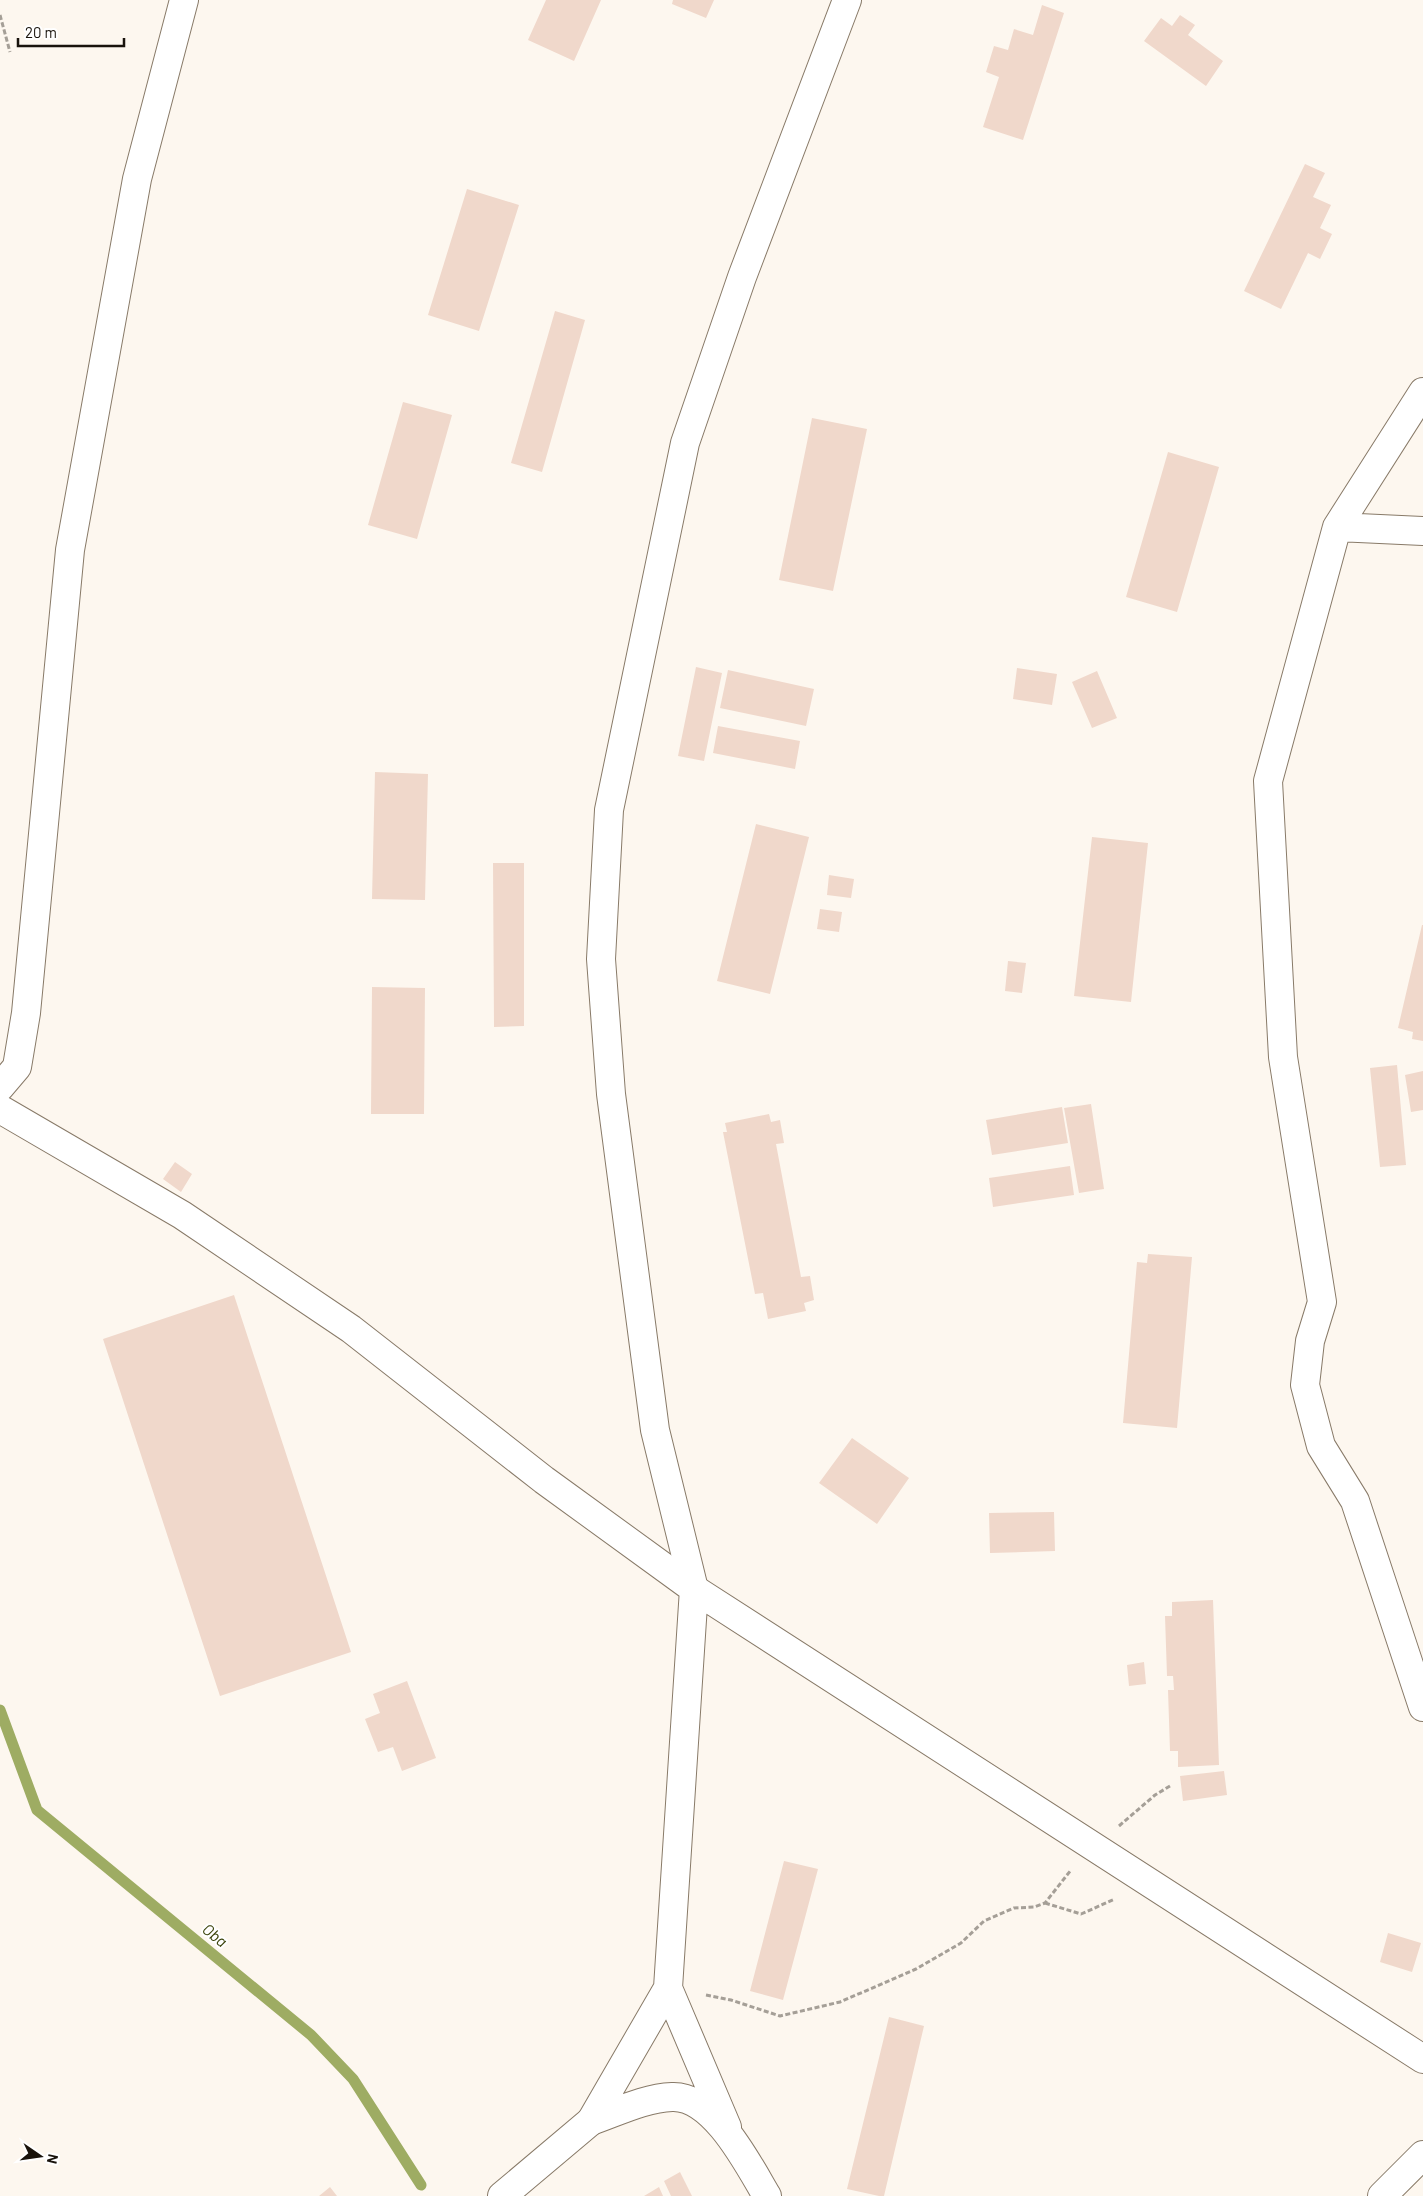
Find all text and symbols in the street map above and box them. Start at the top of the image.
scale bar [18,15,124,47]
text: 20 m [25,23,57,41]
water label: Oba [199,1919,232,1950]
north arrow [15,2131,65,2181]
text: N [44,2153,62,2165]

